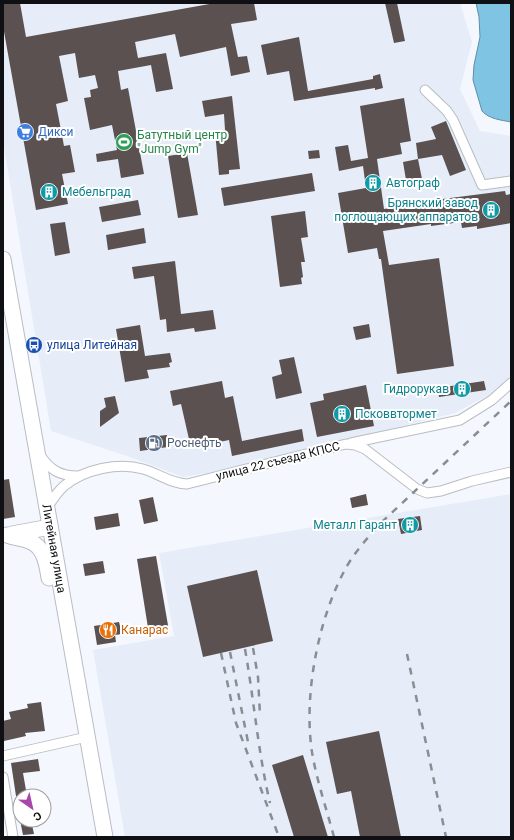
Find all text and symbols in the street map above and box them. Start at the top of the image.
supermarket icon: Дикси [15,122,35,142]
place label: Дикси [38,125,74,139]
place label: Батутный центр "Jump Gym" [137,128,228,156]
sports icon: Батутный центр "Jump Gym" [114,132,134,152]
building icon: Автограф [363,173,383,193]
place label: Автограф [386,176,440,190]
building icon: Мебельград [39,182,59,202]
place label: Мебельград [62,185,131,199]
place label: Брянский завод поглощающих аппаратов [334,196,478,224]
building icon: Брянский завод поглощающих аппаратов [481,200,501,220]
bus stop icon: улица Литейная [24,335,44,355]
place label: улица Литейная [47,338,137,352]
building icon: Гидрорукав [452,379,472,399]
place label: Гидрорукав [384,382,449,396]
building icon: Псковвтормет [332,404,352,424]
place label: Псковвтормет [355,407,437,421]
fuel station icon: Роснефть [144,433,164,453]
place label: Роснефть [167,436,221,450]
street label: улица 22 съезда КПСС [215,439,342,483]
street label: Литейная улица [39,503,69,594]
building icon: Металл Гарант [400,515,420,535]
place label: Металл Гарант [313,518,397,532]
restaurant icon: Канарас [98,620,118,640]
place label: Канарас [121,623,168,637]
north arrow [12,788,52,828]
text: С [31,808,44,823]

